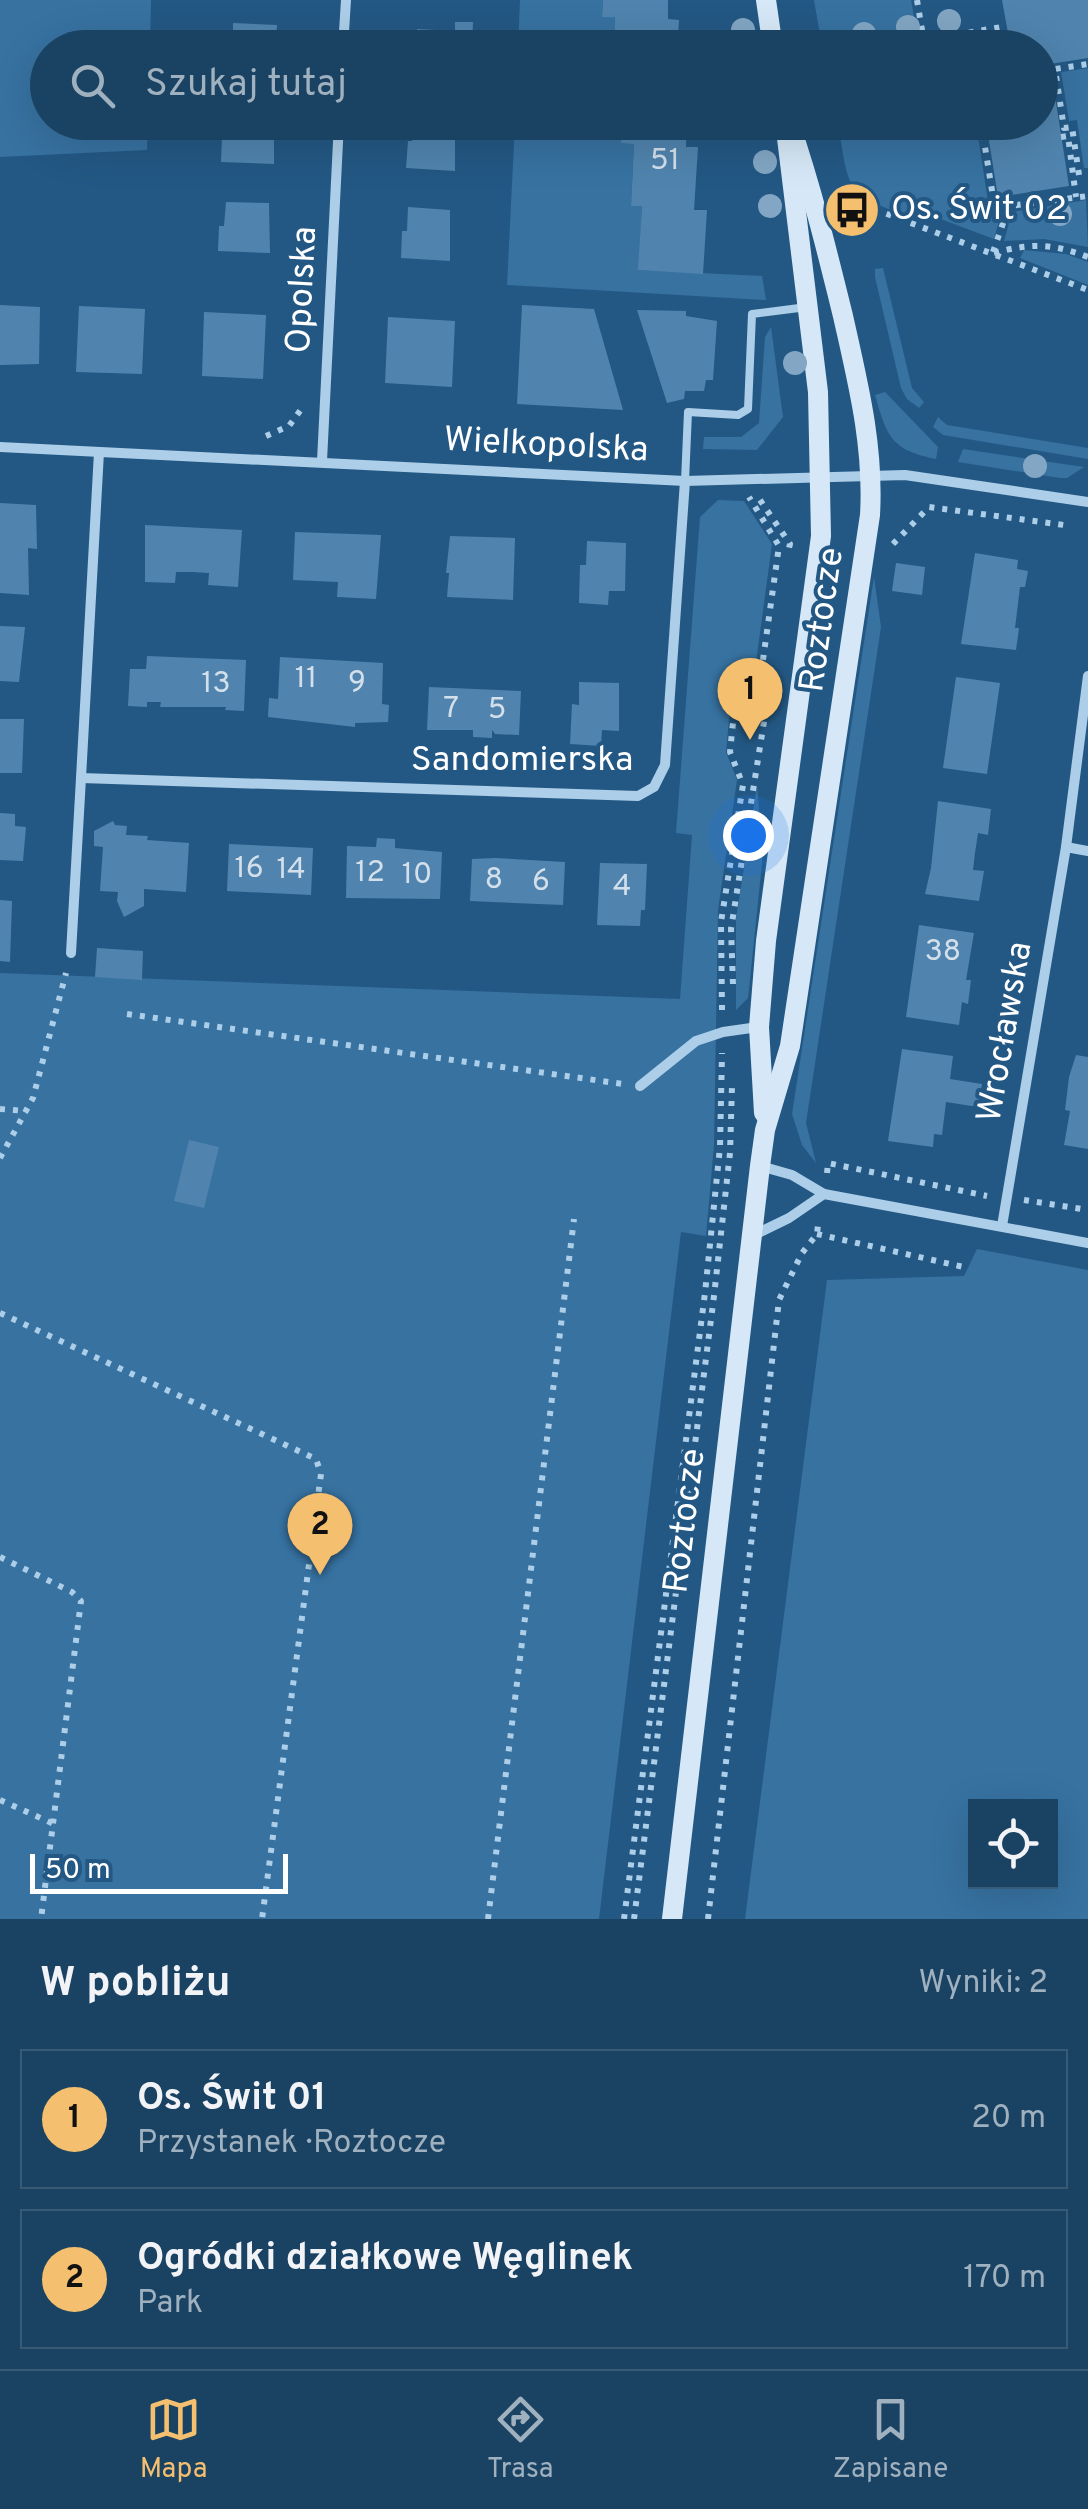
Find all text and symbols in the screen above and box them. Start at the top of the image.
search box [30,30,1058,140]
icon: search [65,58,120,113]
text: Szukaj tutaj [145,61,347,110]
house number: 51 [650,143,680,180]
bus stop icon: Os. Świt 02 [822,180,882,240]
place label: Os. Świt 02 [891,187,1067,232]
street label: Opolska [278,225,328,355]
street label: Wielkopolska [443,419,649,473]
street label: Roztocze [791,545,855,695]
pin: 1 [718,658,782,740]
house number: 11 [295,661,317,698]
house number: 9 [348,665,366,702]
house number: 13 [201,666,231,703]
house number: 7 [443,691,459,728]
house number: 5 [488,692,506,729]
street label: Sandomierska [411,739,633,783]
your location [723,810,774,861]
house number: 16 [234,851,264,888]
house number: 14 [276,852,306,889]
house number: 12 [355,855,385,892]
house number: 10 [402,857,432,894]
house number: 8 [485,862,503,899]
house number: 6 [532,864,550,901]
house number: 4 [613,869,631,906]
house number: 38 [925,934,961,971]
street label: Wrocławska [968,938,1044,1126]
street label: Roztocze [655,1446,717,1596]
pin: 2 [288,1492,352,1575]
map controls [968,1799,1058,1889]
button: locate [968,1799,1058,1889]
scale bar [30,1849,288,1894]
text: 50 m [45,1853,111,1889]
text: W pobliżu [40,1958,231,2011]
text: Wyniki: 2 [919,1964,1048,2004]
text: Os. Świt 01 [137,2075,327,2124]
text: 1 [68,2099,81,2139]
text: 20 m [971,2099,1046,2139]
text: Przystanek · Roztocze [137,2124,446,2164]
text: Ogródki działkowe Węglinek [137,2235,633,2284]
text: 2 [65,2259,84,2299]
text: 170 m [963,2259,1046,2299]
text: Park [137,2284,203,2324]
tab: Mapa [140,2392,207,2488]
tab: Trasa [487,2392,553,2488]
tab: Zapisane [833,2392,948,2488]

